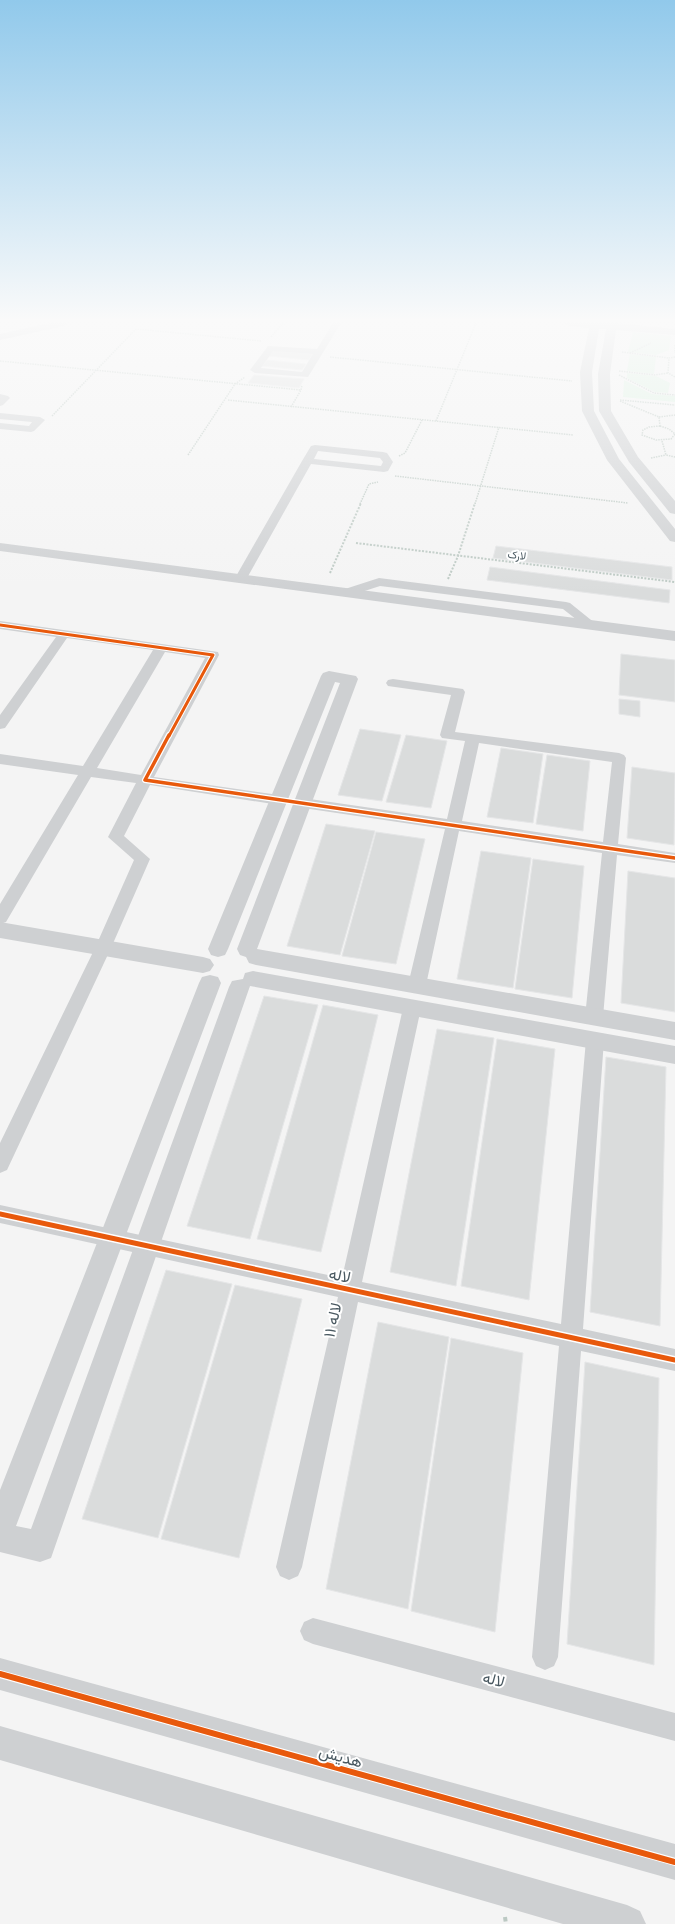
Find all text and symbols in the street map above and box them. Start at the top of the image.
street label: لارک [507,547,527,563]
street label: لاله [327,1263,353,1287]
street label: لاله ۱۱ [318,1301,346,1339]
street label: لاله [481,1666,507,1692]
street label: هدیش [317,1740,365,1773]

